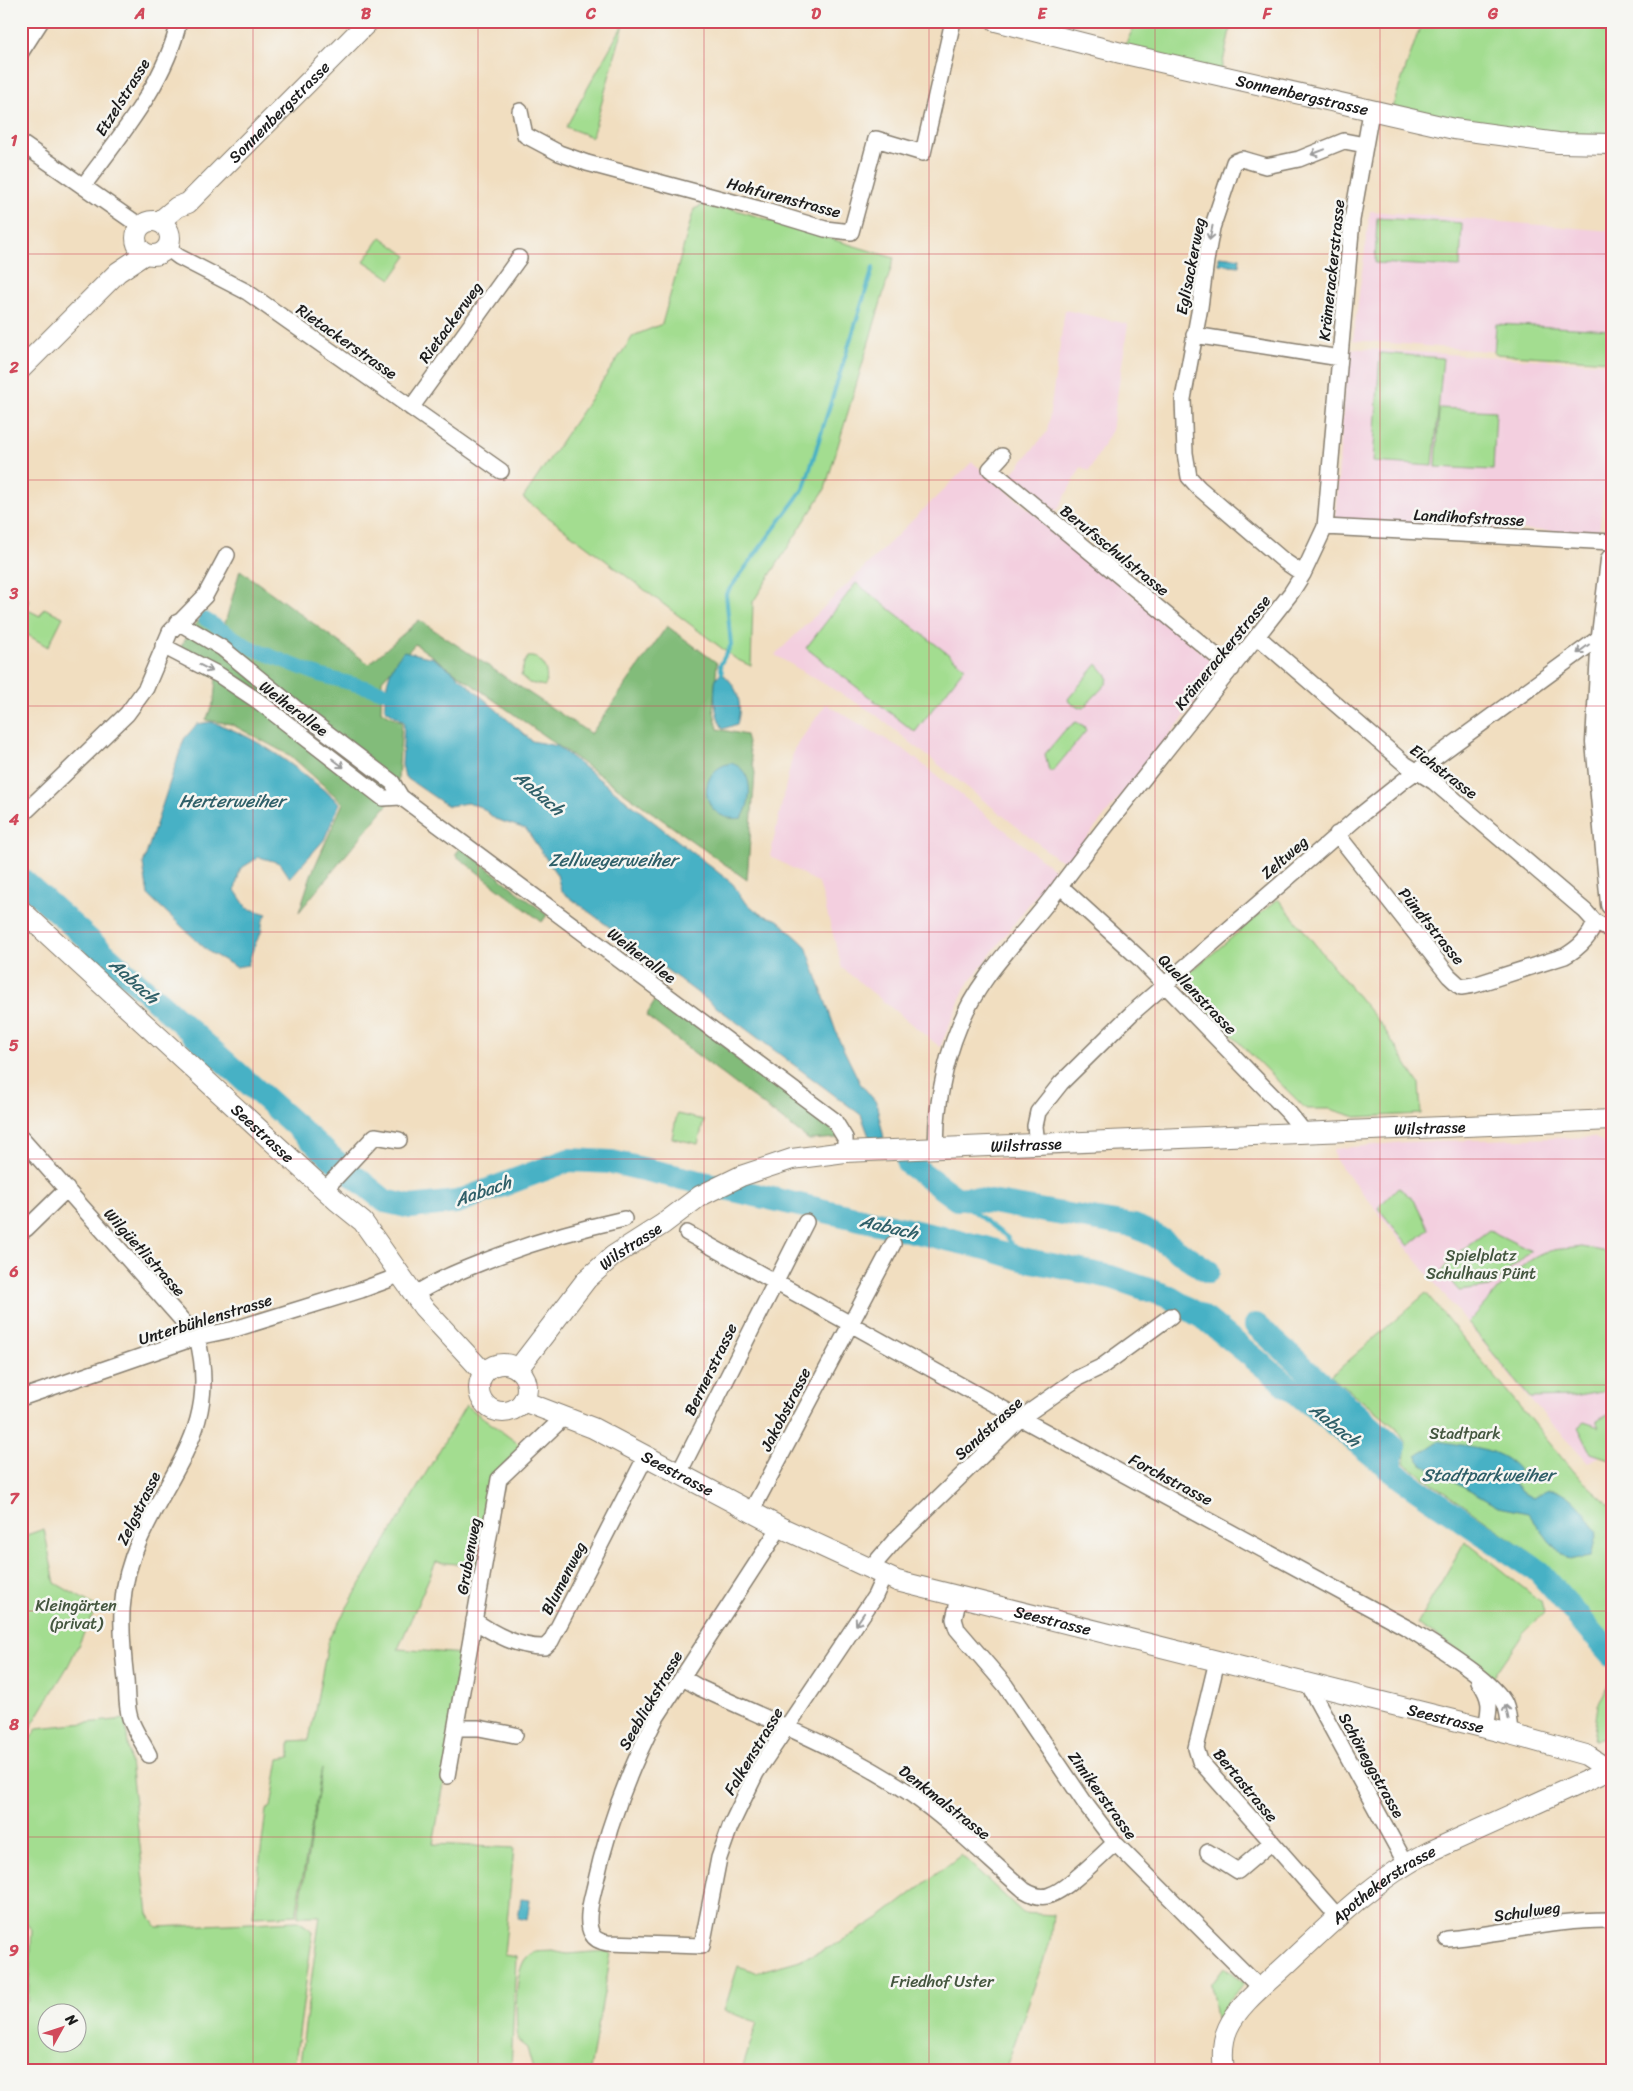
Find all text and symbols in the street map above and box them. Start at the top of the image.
text: A [134,0,145,28]
text: B [361,0,372,28]
text: C [585,0,597,28]
text: D [811,0,821,28]
text: E [1038,0,1048,28]
text: F [1262,0,1273,28]
text: G [1487,0,1499,28]
street label: Etzelstrasse [87,52,158,142]
street label: Sonnenbergstrasse [221,54,337,170]
street label: Sonnenbergstrasse [1233,66,1371,124]
text: 1 [11,126,18,155]
one-way arrow [1311,148,1326,157]
street label: Hohfurenstrasse [724,168,844,227]
street label: Krämerackerstrasse [1310,198,1353,342]
street label: Eglisackerweg [1167,215,1214,317]
one-way arrow [1206,225,1216,241]
street label: Rietackerweg [410,275,490,370]
street label: Rietackerstrasse [290,295,404,387]
text: 2 [8,353,19,382]
street label: Berufsschulstrasse [1053,497,1176,604]
street label: Landihofstrasse [1413,500,1525,535]
text: 3 [9,579,19,608]
street label: Krämerackerstrasse [1166,588,1278,717]
one-way arrow [1576,644,1590,654]
one-way arrow [198,664,213,673]
street label: Weiherallee [253,673,335,744]
street label: Eichstrasse [1403,736,1484,807]
one-way arrow [331,758,345,768]
water label: Aabach [506,761,573,825]
water label: Herterweiher [179,785,289,817]
text: 4 [8,805,19,834]
street label: Zeltweg [1254,828,1315,887]
water label: Zellwegerweiher [549,844,681,876]
street label: Pündtstrasse [1391,881,1472,972]
street label: Weiherallee [601,920,683,991]
street label: Quellenstrasse [1151,947,1244,1042]
water label: Aabach [101,949,167,1013]
text: 5 [9,1031,19,1060]
street label: Seestrasse [224,1096,301,1170]
street label: Wilstrasse [1394,1112,1466,1144]
street label: Wilstrasse [990,1129,1063,1161]
water label: Aabach [449,1166,517,1216]
street label: Wilgüetlistrasse [96,1201,193,1304]
water label: Aabach [856,1205,922,1249]
street label: Wilstrasse [592,1214,668,1278]
park label: Spielplatz Schulhaus Pünt [1426,1241,1536,1288]
text: 6 [8,1257,19,1286]
street label: Unterbühlenstrasse [135,1285,276,1354]
street label: Bernerstrasse [675,1318,745,1421]
street label: Jakobstrasse [751,1362,819,1457]
street label: Sandstrasse [947,1389,1030,1468]
water label: Aabach [1302,1394,1369,1457]
park label: Stadtpark [1429,1419,1501,1448]
street label: Seestrasse [636,1442,719,1505]
street label: Forchstrasse [1123,1445,1218,1514]
water label: Stadtparkweiher [1422,1459,1558,1491]
street label: Zelgstrasse [108,1466,169,1550]
text: 7 [9,1484,20,1513]
street label: Grubenweg [447,1515,489,1597]
street label: Blumenweg [533,1536,594,1620]
park label: Kleingärten (privat) [35,1591,117,1638]
street label: Seestrasse [1011,1597,1094,1644]
one-way arrow [855,1611,865,1625]
street label: Seeblickstrasse [610,1645,691,1756]
street label: Seestrasse [1404,1695,1487,1742]
street label: Falkenstrasse [716,1702,791,1801]
one-way arrow [1502,1704,1511,1720]
street label: Schöneggstrasse [1330,1707,1413,1824]
text: 8 [8,1710,19,1739]
street label: Bertastrasse [1206,1741,1286,1829]
street label: Zimikerstrasse [1060,1745,1145,1846]
street label: Denkmalstrasse [892,1757,997,1848]
street label: Apothekerstrasse [1324,1837,1441,1932]
street label: Schulweg [1492,1892,1562,1931]
text: 9 [9,1936,19,1965]
park label: Friedhof Uster [890,1967,995,1996]
north arrow [38,2004,88,2054]
text: N [58,2007,84,2032]

